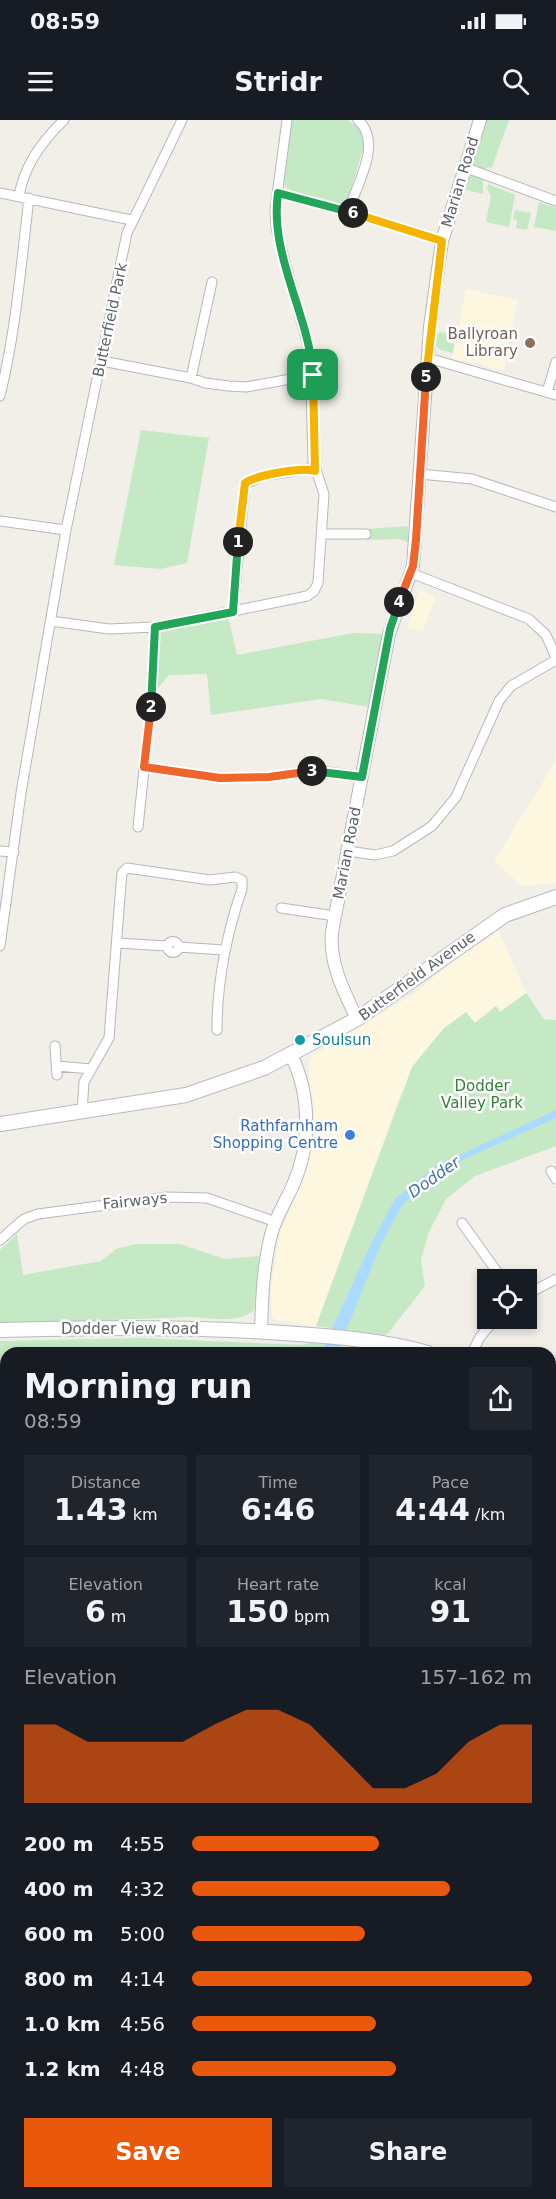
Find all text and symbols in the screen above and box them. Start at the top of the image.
text: 08:59 [30,9,100,34]
icon: menu [24,65,57,98]
icon: search [499,65,532,98]
text: Stridr [234,66,322,97]
street label: Marian Road [438,135,482,229]
pin: 6 [338,198,368,228]
text: 6 [347,203,359,222]
street label: Butterfield Park [89,261,131,379]
place label: Ballyroan Library [448,325,518,360]
marker: Ballyroan Library [523,336,537,350]
pin [287,349,338,400]
icon: arrive [296,358,329,391]
pin: 5 [411,362,441,392]
text: 5 [420,367,432,386]
pin: 1 [223,527,253,557]
text: 1 [232,532,244,551]
pin: 4 [384,587,414,617]
text: 4 [393,592,405,611]
pin: 2 [136,692,166,722]
text: 2 [145,697,157,716]
pin: 3 [297,756,327,786]
text: 3 [306,761,318,780]
street label: Marian Road [329,805,365,901]
street label: Butterfield Avenue [355,928,479,1024]
place label: Soulsun [312,1031,371,1049]
marker: Soulsun [293,1033,307,1047]
park label: Dodder Valley Park [441,1077,523,1112]
place label: Rathfarnham Shopping Centre [213,1117,338,1152]
marker: Rathfarnham Shopping Centre [343,1128,357,1142]
water label: Dodder [404,1152,465,1202]
street label: Fairways [102,1189,168,1213]
map controls [477,1269,537,1329]
button: locate [477,1269,537,1329]
street label: Dodder View Road [61,1320,199,1338]
text: Morning run [24,1367,252,1406]
button: share [469,1367,532,1430]
text: 08:59 [24,1409,82,1433]
text: Distance [71,1473,141,1492]
text: Time [258,1473,298,1492]
text: Pace [432,1473,469,1492]
text: 1.43 [54,1492,128,1527]
text: 6:46 [241,1492,315,1527]
text: 4:44 [395,1492,470,1527]
text: km [128,1505,158,1524]
text: /km [470,1505,505,1524]
text: Elevation [69,1575,143,1594]
text: Heart rate [237,1575,319,1594]
text: kcal [434,1575,466,1594]
text: 6 [85,1594,106,1629]
text: 150 [226,1594,289,1629]
text: 91 [429,1594,471,1629]
text: m [106,1607,126,1626]
text: bpm [289,1607,330,1626]
text: Elevation [24,1665,117,1689]
text: 157–162 m [420,1665,532,1689]
text: 200 m [24,1832,94,1856]
text: 4:55 [120,1832,165,1856]
text: 400 m [24,1877,94,1901]
text: 4:32 [120,1877,165,1901]
text: 600 m [24,1922,94,1946]
text: 5:00 [120,1922,165,1946]
text: 800 m [24,1967,94,1991]
text: 4:14 [120,1967,165,1991]
text: 1.0 km [24,2012,101,2036]
text: 4:56 [120,2012,165,2036]
text: 1.2 km [24,2057,101,2081]
text: 4:48 [120,2057,165,2081]
button: Save [24,2118,272,2187]
button: Share [284,2118,532,2187]

